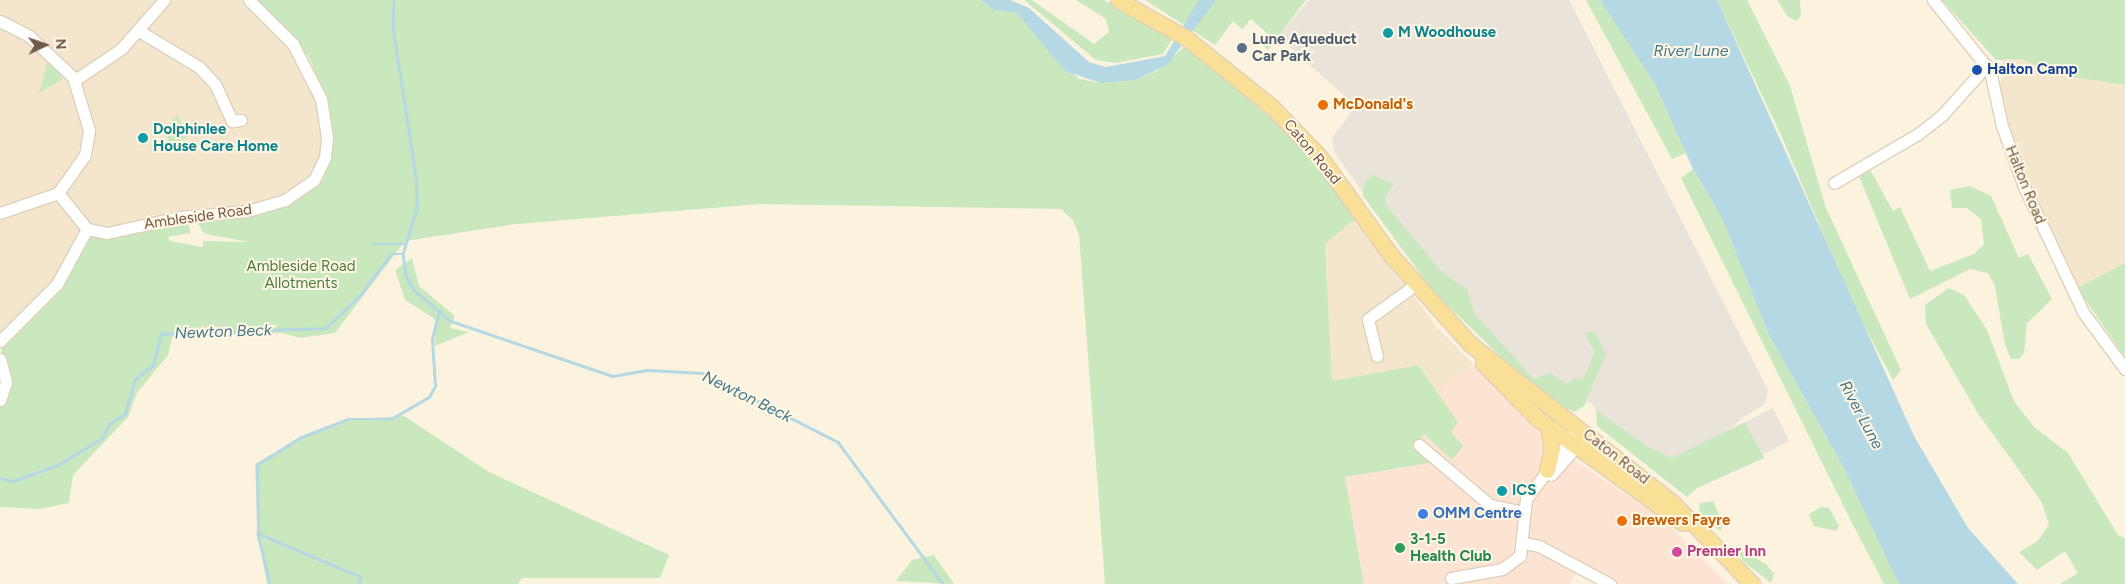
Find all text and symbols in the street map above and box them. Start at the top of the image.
north arrow [20,20,70,70]
place label: M Woodhouse [1398,24,1496,42]
marker: M Woodhouse [1382,27,1394,39]
place label: Lune Aqueduct Car Park [1252,30,1357,65]
text: N [52,38,69,50]
water label: River Lune [1654,41,1728,61]
marker: Lune Aqueduct Car Park [1236,42,1248,54]
place label: Halton Camp [1987,61,2078,79]
marker: Halton Camp [1971,64,1983,76]
place label: McDonald's [1333,96,1413,114]
marker: McDonald's [1317,99,1329,111]
street label: Caton Road [1280,116,1344,188]
place label: Dolphinlee House Care Home [153,120,278,155]
marker: Dolphinlee House Care Home [137,132,149,144]
street label: Halton Road [2001,143,2049,227]
street label: Ambleside Road [143,201,253,233]
park label: Ambleside Road Allotments [247,257,355,292]
water label: Newton Beck [174,321,272,343]
water label: Newton Beck [699,367,795,427]
water label: River Lune [1835,377,1887,453]
street label: Caton Road [1579,425,1653,489]
place label: ICS [1512,482,1536,500]
marker: ICS [1496,485,1508,497]
place label: OMM Centre [1433,505,1522,523]
marker: OMM Centre [1417,508,1429,520]
place label: Brewers Fayre [1632,512,1730,530]
marker: Brewers Fayre [1616,515,1628,527]
place label: 3-1-5 Health Club [1410,530,1491,565]
marker: 3-1-5 Health Club [1394,542,1406,554]
place label: Premier Inn [1687,543,1766,561]
marker: Premier Inn [1671,546,1683,558]

